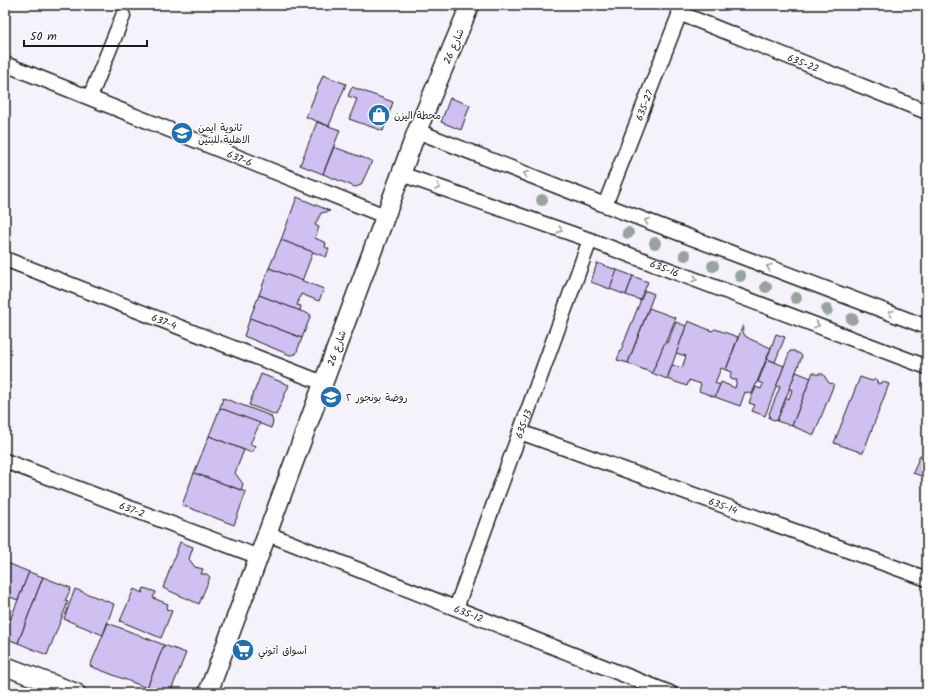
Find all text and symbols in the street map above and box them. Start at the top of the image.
scale bar [24,22,147,48]
street label: شارع 26 [439,26,469,67]
text: 50 m [30,27,57,46]
street label: 635-22 [785,50,821,77]
street label: 635-27 [632,88,658,123]
shop icon: محطة اليزن [366,102,392,128]
place label: محطة اليزن [394,108,441,124]
school or university icon: ثانوية ايمن الاهلية للبنين [169,120,195,146]
place label: ثانوية ايمن الاهلية للبنين [198,120,250,148]
street label: 637-6 [224,147,255,171]
one-way arrow [523,171,530,179]
one-way arrow [434,182,441,191]
one-way arrow [644,218,651,226]
one-way arrow [557,225,564,233]
street label: 635-16 [647,256,681,282]
one-way arrow [765,264,772,272]
one-way arrow [692,275,699,283]
street label: 637-4 [149,310,179,334]
one-way arrow [887,310,894,318]
one-way arrow [813,321,820,329]
street label: شارع 26 [323,328,351,368]
school or university icon: روضة بونجور ٢ [318,384,344,410]
place label: روضة بونجور ٢ [346,390,408,406]
street label: 635-13 [511,407,537,441]
street label: 635-14 [706,494,740,519]
street label: 637-2 [117,498,147,522]
street label: 635-12 [452,601,486,627]
supermarket icon: أسواق أتوني [230,637,256,663]
place label: أسواق أتوني [258,643,307,660]

